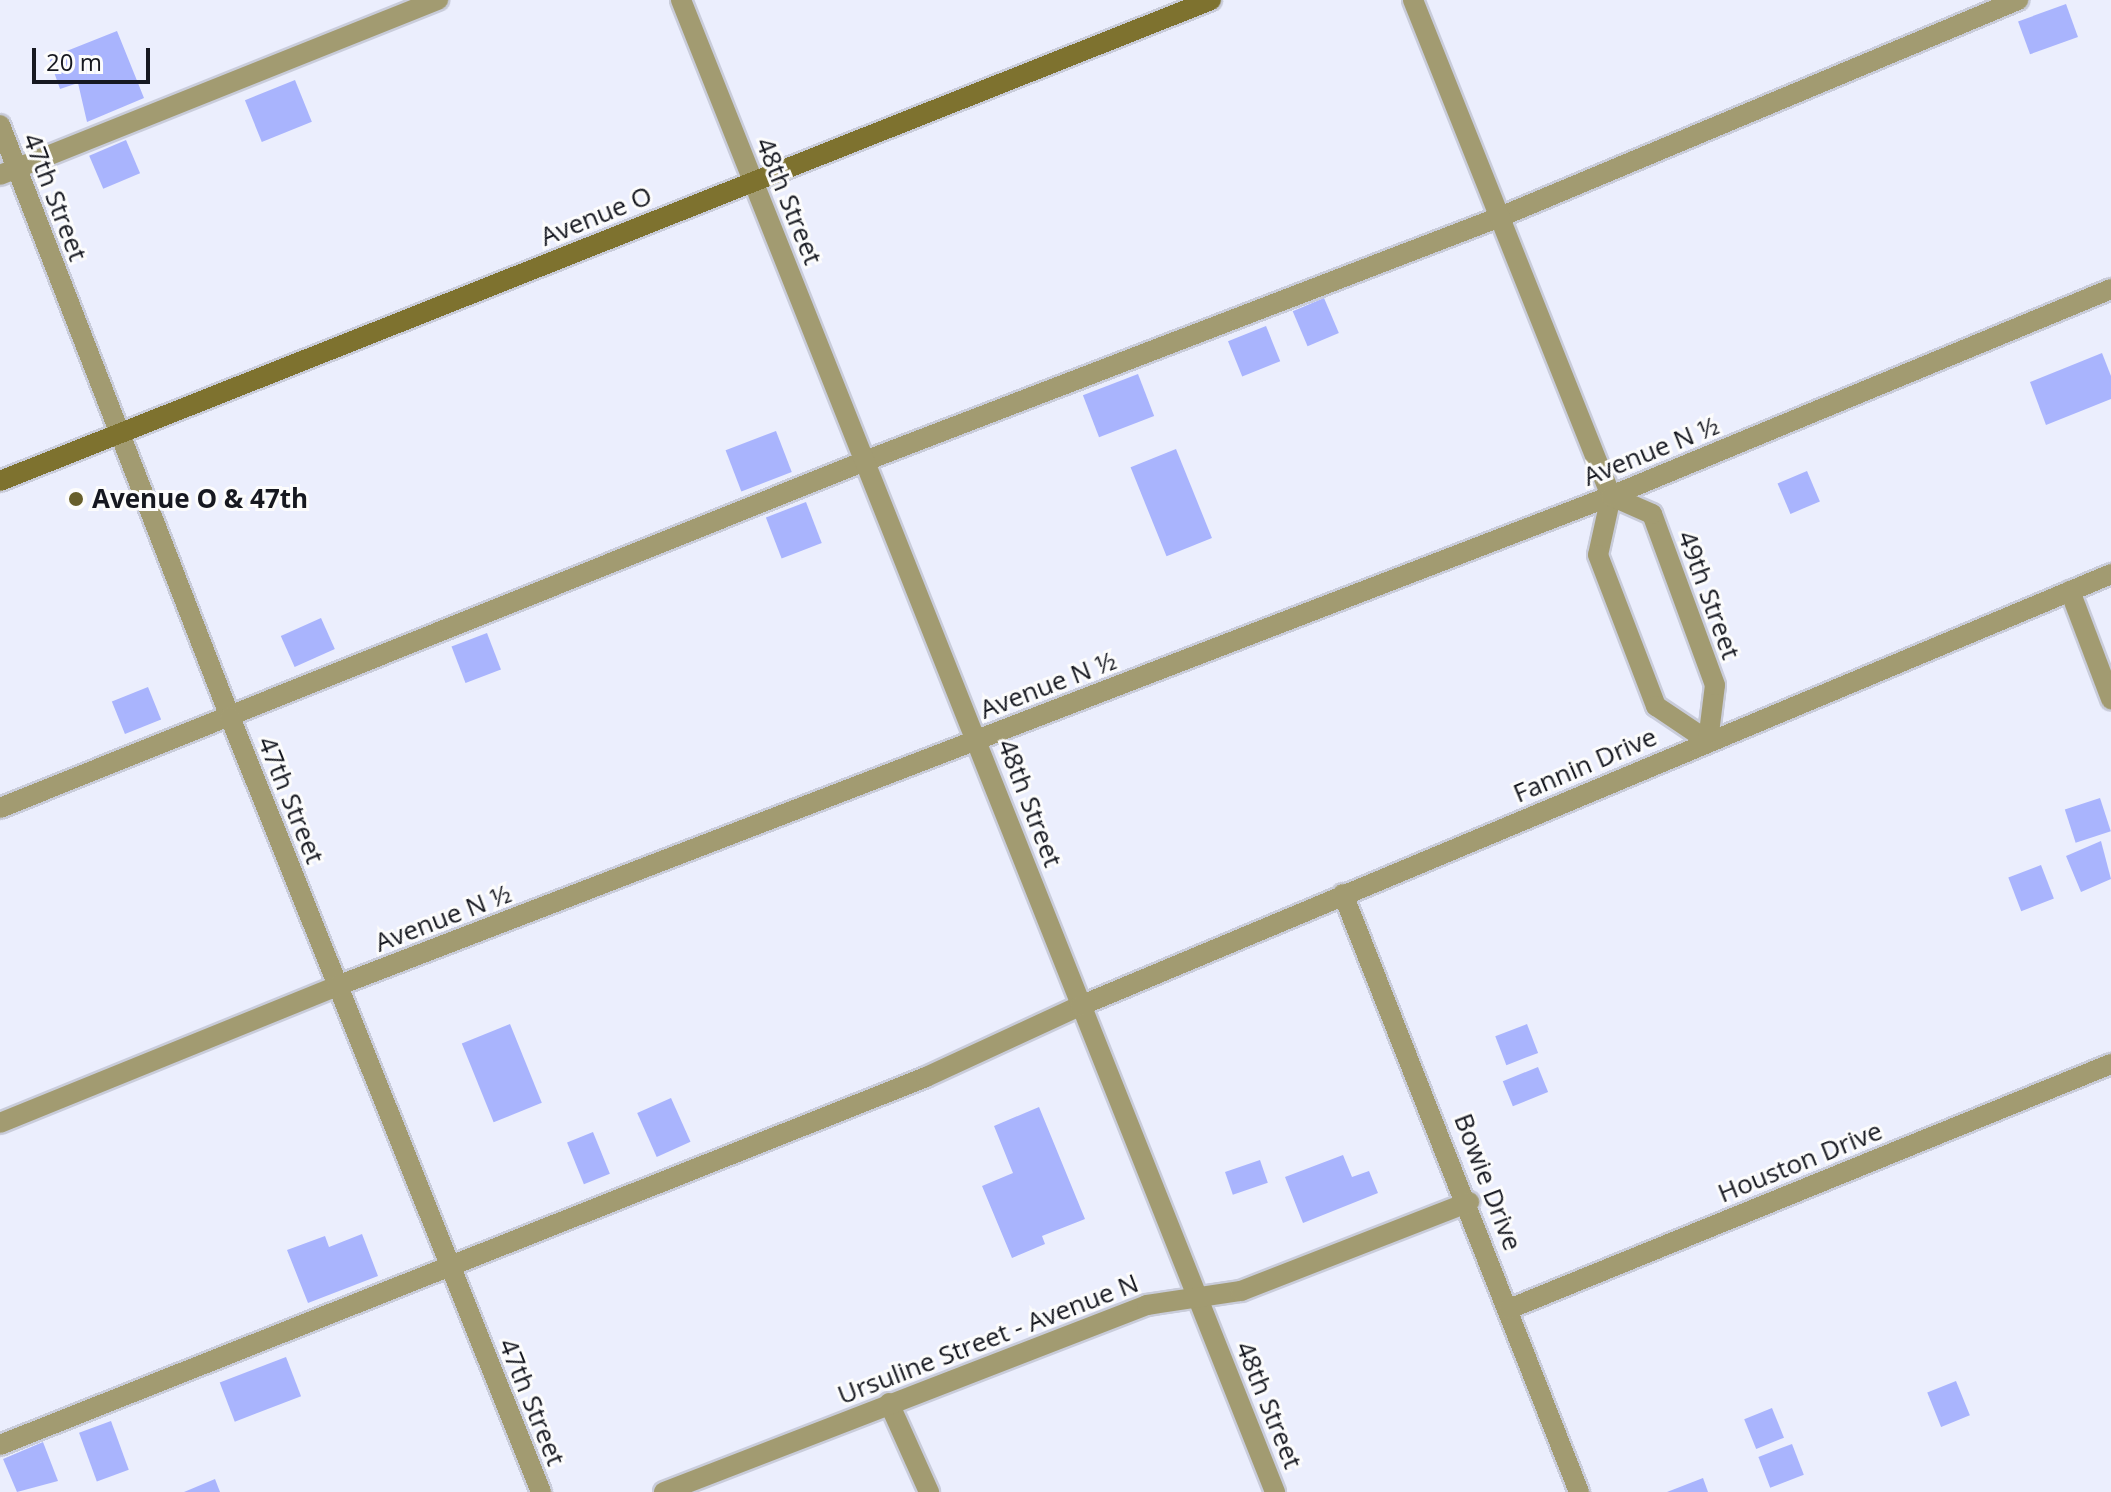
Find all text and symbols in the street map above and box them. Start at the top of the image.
scale bar [36,32,154,82]
text: 20 m [46,45,102,78]
street label: 47th Street [16,129,94,265]
street label: 48th Street [749,133,829,269]
street label: Avenue O [536,180,656,252]
street label: Avenue N ½ [1579,410,1723,492]
place label: Avenue O & 47th [92,483,308,515]
marker: Avenue O & 47th [67,490,85,508]
street label: 49th Street [1671,527,1747,663]
street label: Avenue N ½ [975,645,1121,725]
street label: Fannin Drive [1509,721,1661,809]
street label: 47th Street [251,732,331,868]
street label: 48th Street [991,735,1069,871]
street label: Avenue N ½ [370,878,516,958]
street label: Bowie Drive [1448,1109,1528,1255]
street label: Houston Drive [1713,1115,1887,1209]
street label: Ursuline Street - Avenue N [833,1267,1143,1411]
street label: 47th Street [492,1334,572,1470]
street label: 48th Street [1229,1337,1309,1473]

